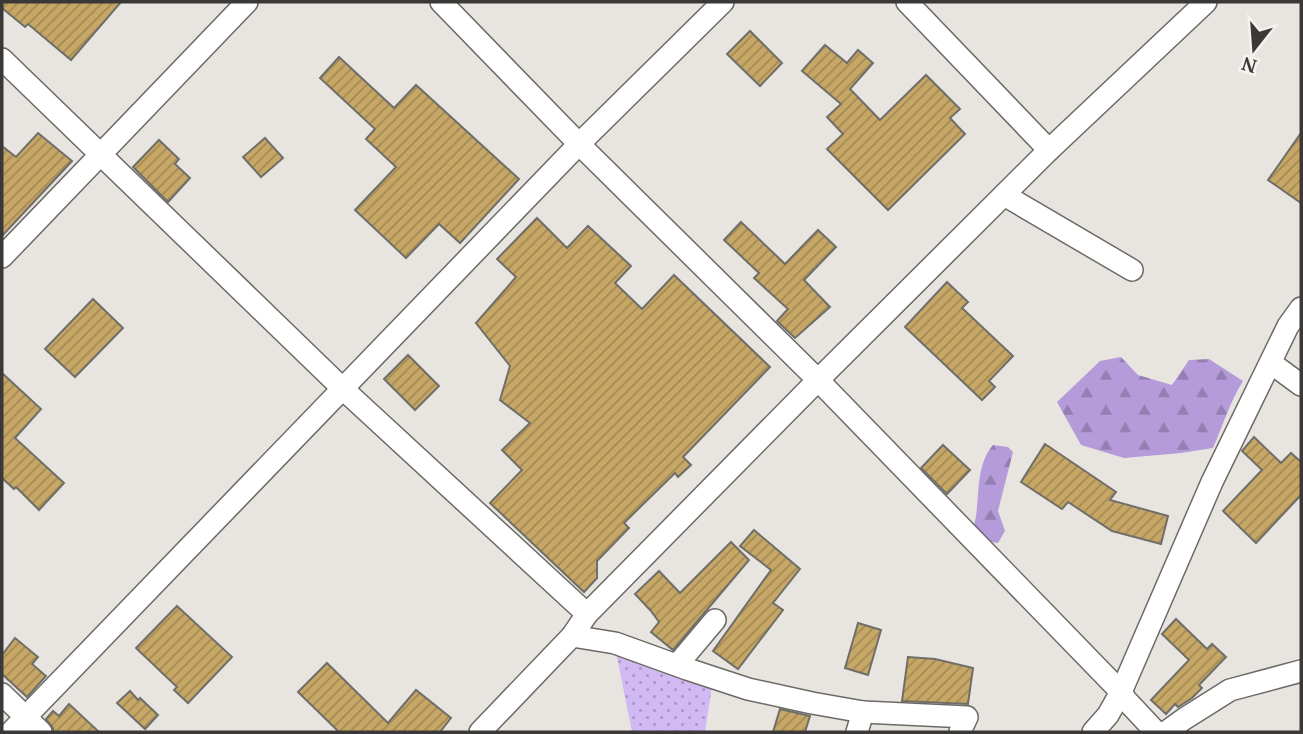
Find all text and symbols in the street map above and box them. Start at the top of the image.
north arrow [1219,14,1289,84]
text: N [1238,52,1259,80]

